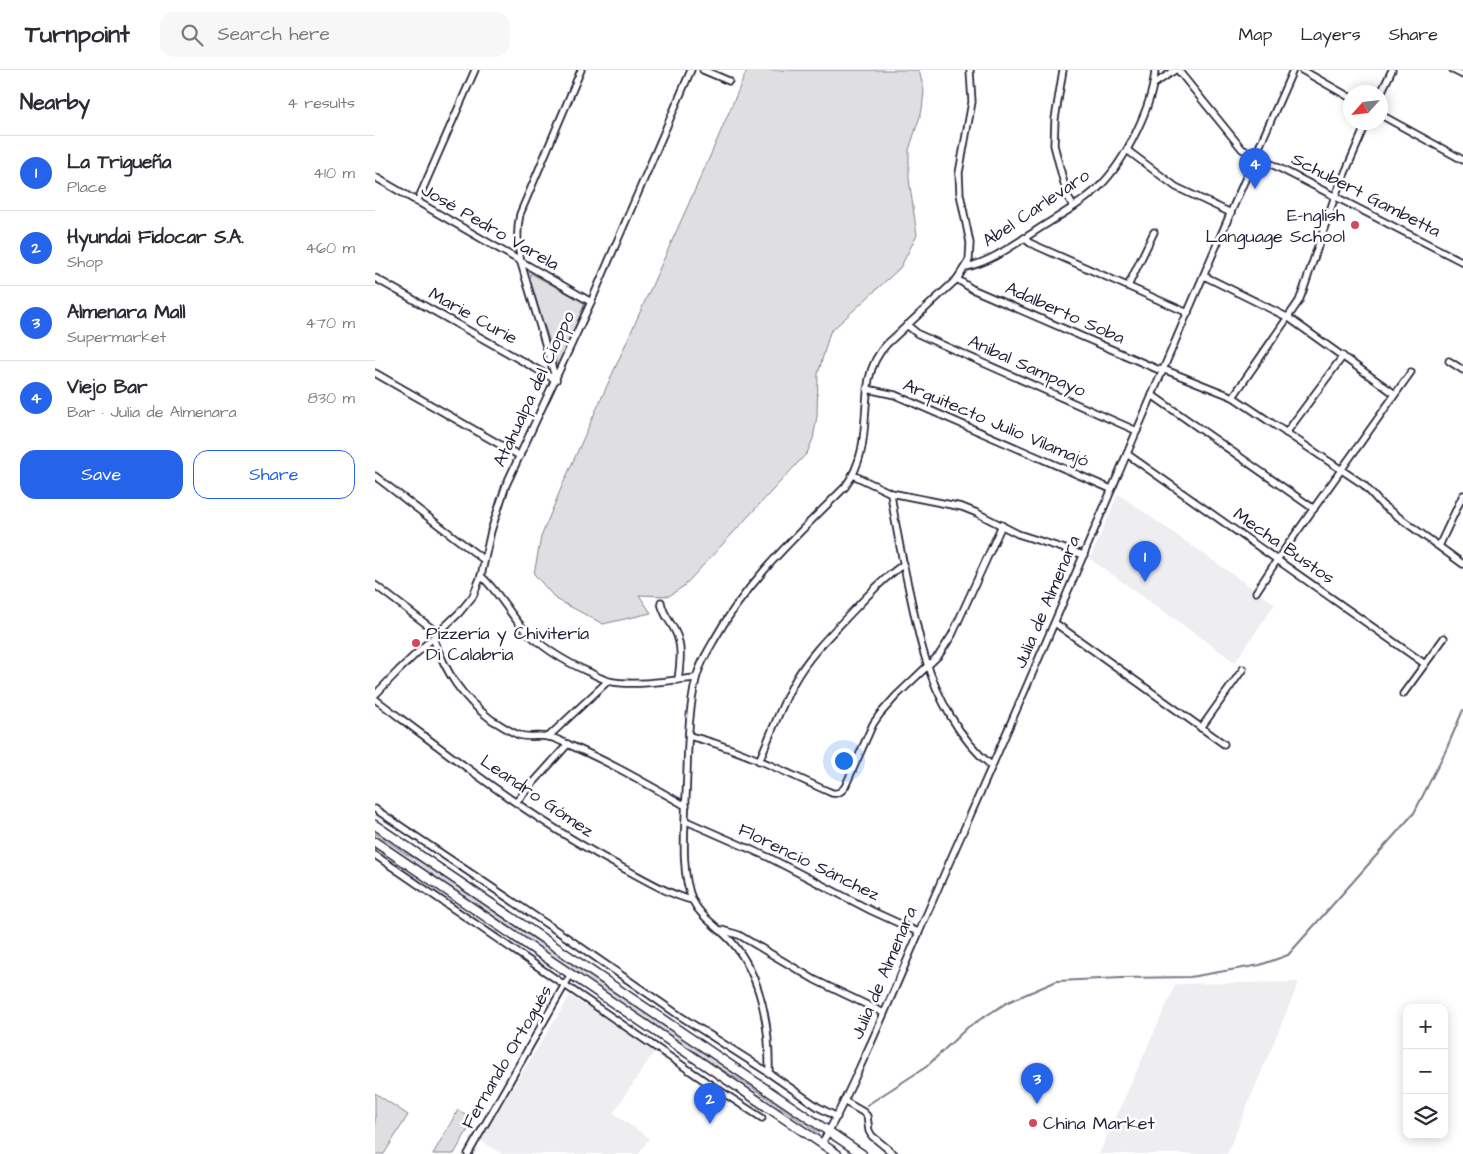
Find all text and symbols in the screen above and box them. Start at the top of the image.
search box [160,12,510,57]
text: Turnpoint [25,18,130,52]
icon: search [178,21,206,49]
text: Search here [218,21,330,48]
text: Map [1238,22,1272,47]
text: Layers [1300,22,1361,47]
text: Share [1389,22,1438,47]
north arrow [1343,85,1388,130]
text: Nearby [20,88,90,117]
text: 4 results [287,92,355,114]
street label: Schubert Gambetta [1287,147,1445,243]
pin: 4 [1239,148,1271,189]
text: La Trigueña [67,149,172,176]
text: 1 [35,162,37,184]
text: 410 m [313,162,355,184]
street label: Abel Carlevaro [977,163,1095,253]
text: Place [67,176,107,198]
street label: José Pedro Varela [416,177,564,277]
place label: E-nglish Language School [1206,203,1345,250]
marker: E-nglish Language School [1349,219,1361,231]
text: Hyundai Fidocar S.A. [67,224,244,251]
text: 2 [31,237,41,259]
text: 460 m [305,237,355,259]
text: Shop [67,251,103,273]
street label: Adalberto Soba [1001,276,1129,350]
street label: Marie Curie [424,281,522,351]
text: Almenara Mall [67,299,186,326]
street label: Atahualpa del Cioppo [487,307,581,471]
text: 3 [32,312,40,334]
text: 470 m [305,312,355,334]
text: Supermarket [67,326,166,348]
street label: Anibal Sampayo [964,329,1090,404]
street label: Arquitecto Julio Vilamajó [899,372,1093,474]
text: Viejo Bar [67,374,147,401]
text: 4 [31,387,41,409]
text: 830 m [308,387,355,409]
text: Bar · Julia de Almenara [67,401,237,423]
button: Save [20,450,183,499]
button: Share [193,450,355,499]
street label: Mecha Bustos [1228,502,1340,590]
street label: Julia de Almenara [1008,532,1086,672]
pin: 1 [1129,541,1161,582]
place label: Pizzería y Chivitería Di Calabria [426,621,589,667]
marker: Pizzería y Chivitería Di Calabria [410,637,422,649]
your location [831,748,857,774]
street label: Leandro Gómez [475,749,599,843]
street label: Florencio Sánchez [734,817,884,907]
street label: Julia de Almenara [845,903,923,1043]
street label: Fernando Ortogués [456,980,559,1134]
map controls [1403,1004,1448,1139]
button: + [1403,1004,1448,1049]
button: − [1403,1049,1448,1094]
pin: 3 [1021,1063,1053,1104]
pin: 2 [694,1083,726,1124]
button: layers [1403,1094,1448,1139]
place label: China Market [1043,1111,1156,1136]
marker: China Market [1027,1117,1039,1129]

